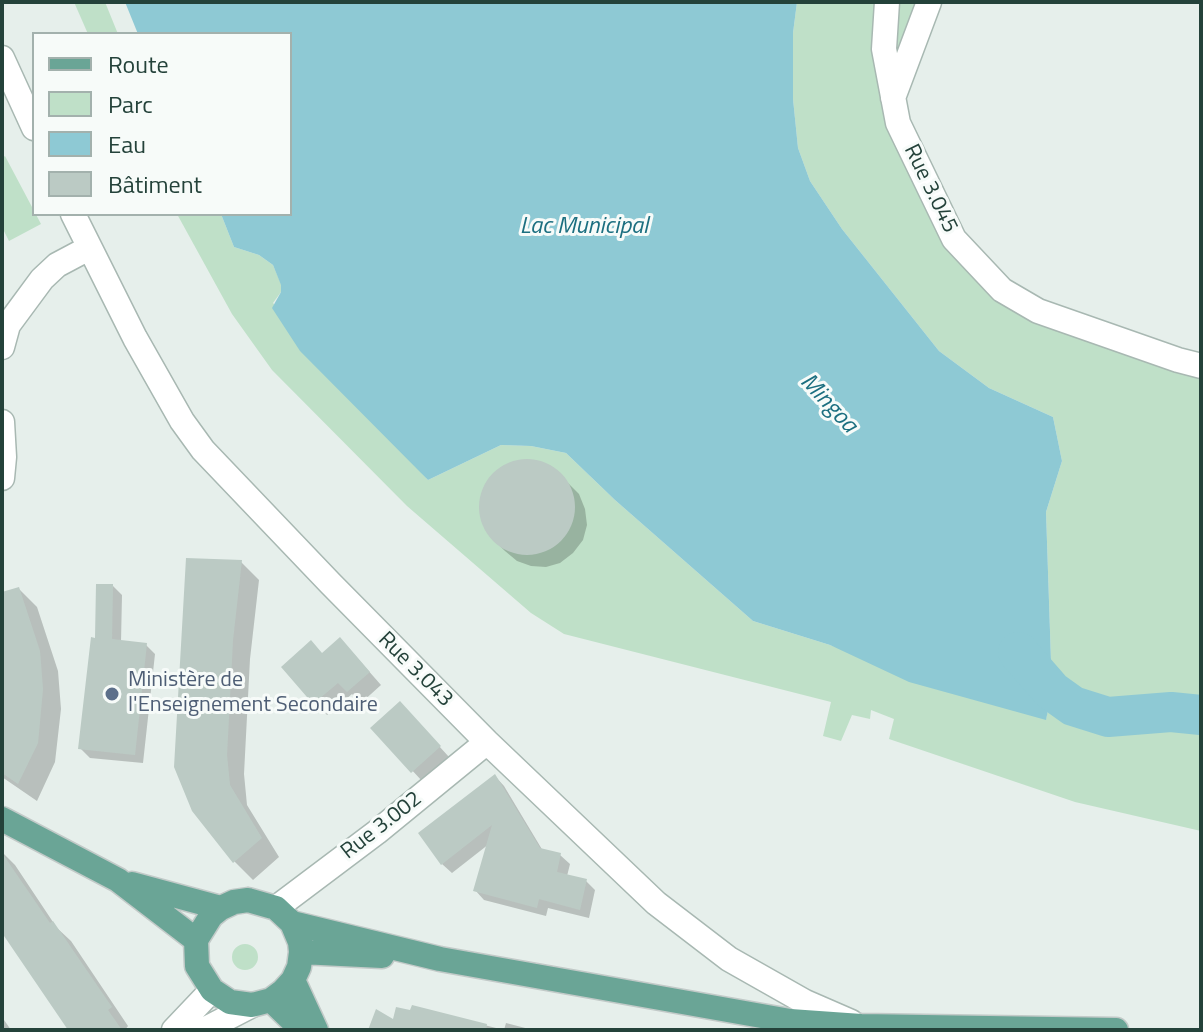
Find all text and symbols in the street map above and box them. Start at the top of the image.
legend [32,32,292,216]
text: Route [108,46,169,82]
text: Parc [108,86,153,122]
text: Eau [108,126,146,162]
street label: Rue 3.045 [897,140,963,238]
text: Bâtiment [108,166,202,202]
water label: Lac Municipal [520,213,648,241]
water label: Mingoa [793,368,863,440]
street label: Rue 3.043 [372,627,458,713]
place label: Ministère de l'Enseignement Secondaire [128,668,378,720]
marker: Ministère de l'Enseignement Secondaire [103,685,121,703]
street label: Rue 3.002 [336,786,428,866]

